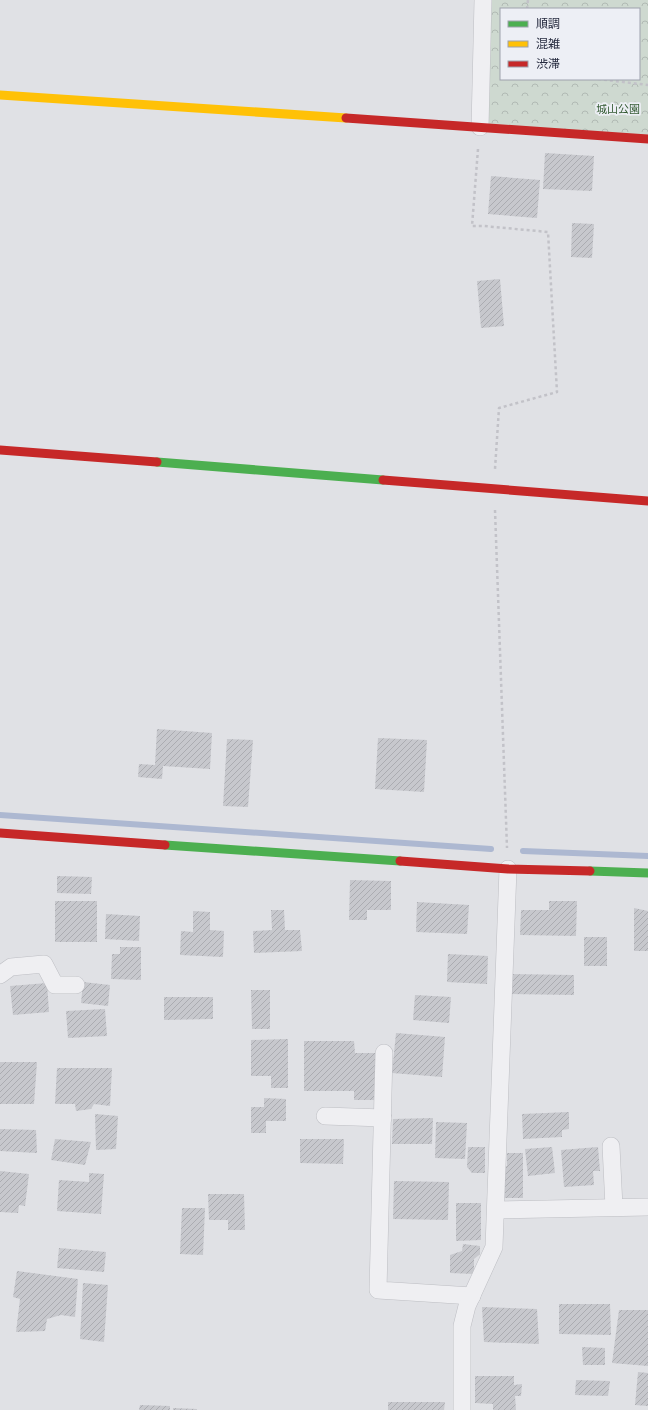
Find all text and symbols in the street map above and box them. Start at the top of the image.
legend [500,8,640,80]
text: 順調 [536,16,560,30]
text: 混雑 [536,36,560,50]
text: 渋滞 [536,56,560,70]
park label: 城山公園 [596,102,640,115]

